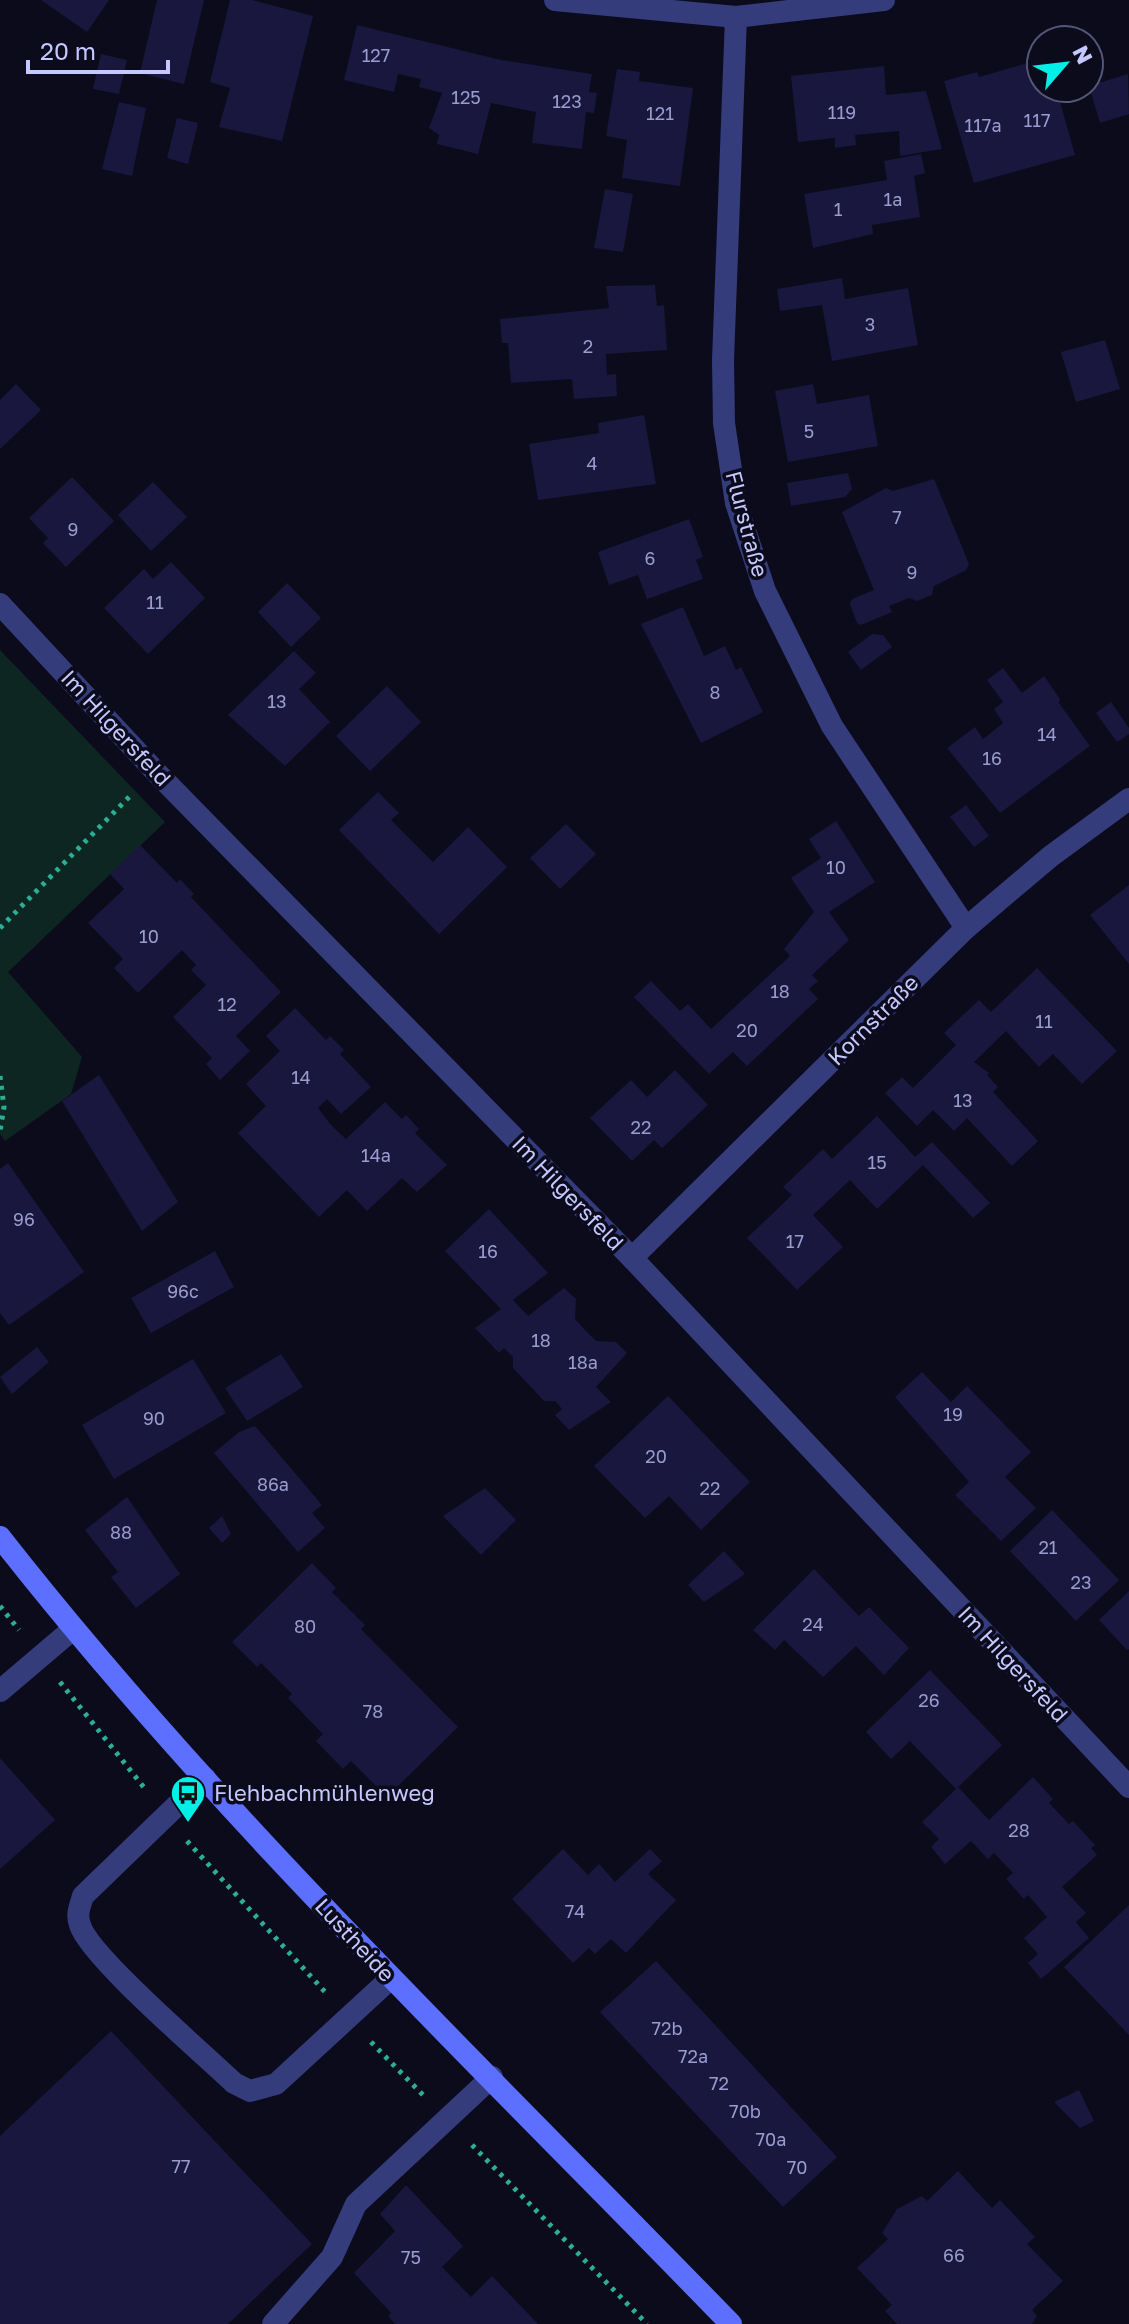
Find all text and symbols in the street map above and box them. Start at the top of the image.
scale bar [28,24,168,74]
north arrow [1025,24,1105,104]
text: 20 m [40,36,96,65]
text: N [1067,41,1099,68]
house number: 127 [362,44,390,66]
house number: 125 [451,86,481,108]
house number: 123 [552,90,582,112]
house number: 119 [828,101,856,123]
house number: 121 [646,102,674,124]
house number: 117 [1024,109,1051,131]
house number: 117a [964,114,1002,136]
house number: 1a [884,188,902,210]
house number: 1 [834,198,843,220]
house number: 3 [865,313,875,335]
house number: 2 [583,335,593,357]
house number: 5 [804,420,814,442]
house number: 4 [587,452,598,474]
street label: Flurstraße [720,468,775,580]
house number: 7 [892,506,902,528]
house number: 9 [68,518,78,540]
house number: 6 [645,547,655,569]
house number: 9 [907,561,917,583]
house number: 11 [146,591,164,613]
street label: Im Hilgersfeld [56,664,177,791]
house number: 8 [710,681,720,703]
house number: 13 [267,690,287,712]
house number: 14 [1037,723,1057,745]
house number: 16 [982,747,1002,769]
house number: 10 [826,856,846,878]
house number: 10 [139,925,159,947]
street label: Kornstraße [822,969,923,1070]
house number: 18 [770,980,790,1002]
house number: 12 [217,993,237,1015]
house number: 11 [1035,1010,1053,1032]
house number: 20 [736,1019,758,1041]
house number: 14 [291,1066,311,1088]
house number: 13 [953,1089,973,1111]
house number: 22 [631,1116,651,1138]
street label: Im Hilgersfeld [507,1130,630,1256]
house number: 14a [361,1144,391,1166]
house number: 15 [867,1151,887,1173]
house number: 96 [13,1208,35,1230]
house number: 17 [786,1230,804,1252]
house number: 16 [478,1240,498,1262]
house number: 96c [167,1280,199,1302]
house number: 18 [531,1329,551,1351]
house number: 18a [568,1351,598,1373]
house number: 19 [943,1403,963,1425]
house number: 90 [143,1407,165,1429]
house number: 20 [645,1445,667,1467]
house number: 86a [257,1473,289,1495]
house number: 22 [700,1477,720,1499]
house number: 88 [110,1521,132,1543]
house number: 21 [1038,1536,1058,1558]
house number: 23 [1071,1571,1091,1593]
street label: Im Hilgersfeld [953,1600,1074,1727]
house number: 24 [802,1613,824,1635]
house number: 80 [294,1615,316,1637]
house number: 26 [918,1689,940,1711]
house number: 78 [363,1700,383,1722]
bus stop icon: Flehbachmühlenweg [169,1774,207,1824]
place label: Flehbachmühlenweg [214,1779,435,1806]
house number: 28 [1008,1819,1030,1841]
street label: Lustheide [310,1892,401,1987]
house number: 74 [565,1900,585,1922]
house number: 72b [651,2017,683,2039]
house number: 72a [678,2045,708,2067]
house number: 72 [709,2072,729,2094]
house number: 70b [729,2100,761,2122]
house number: 70a [756,2128,786,2150]
house number: 77 [171,2155,191,2177]
house number: 70 [787,2156,807,2178]
house number: 66 [943,2244,965,2266]
house number: 75 [401,2246,421,2268]

